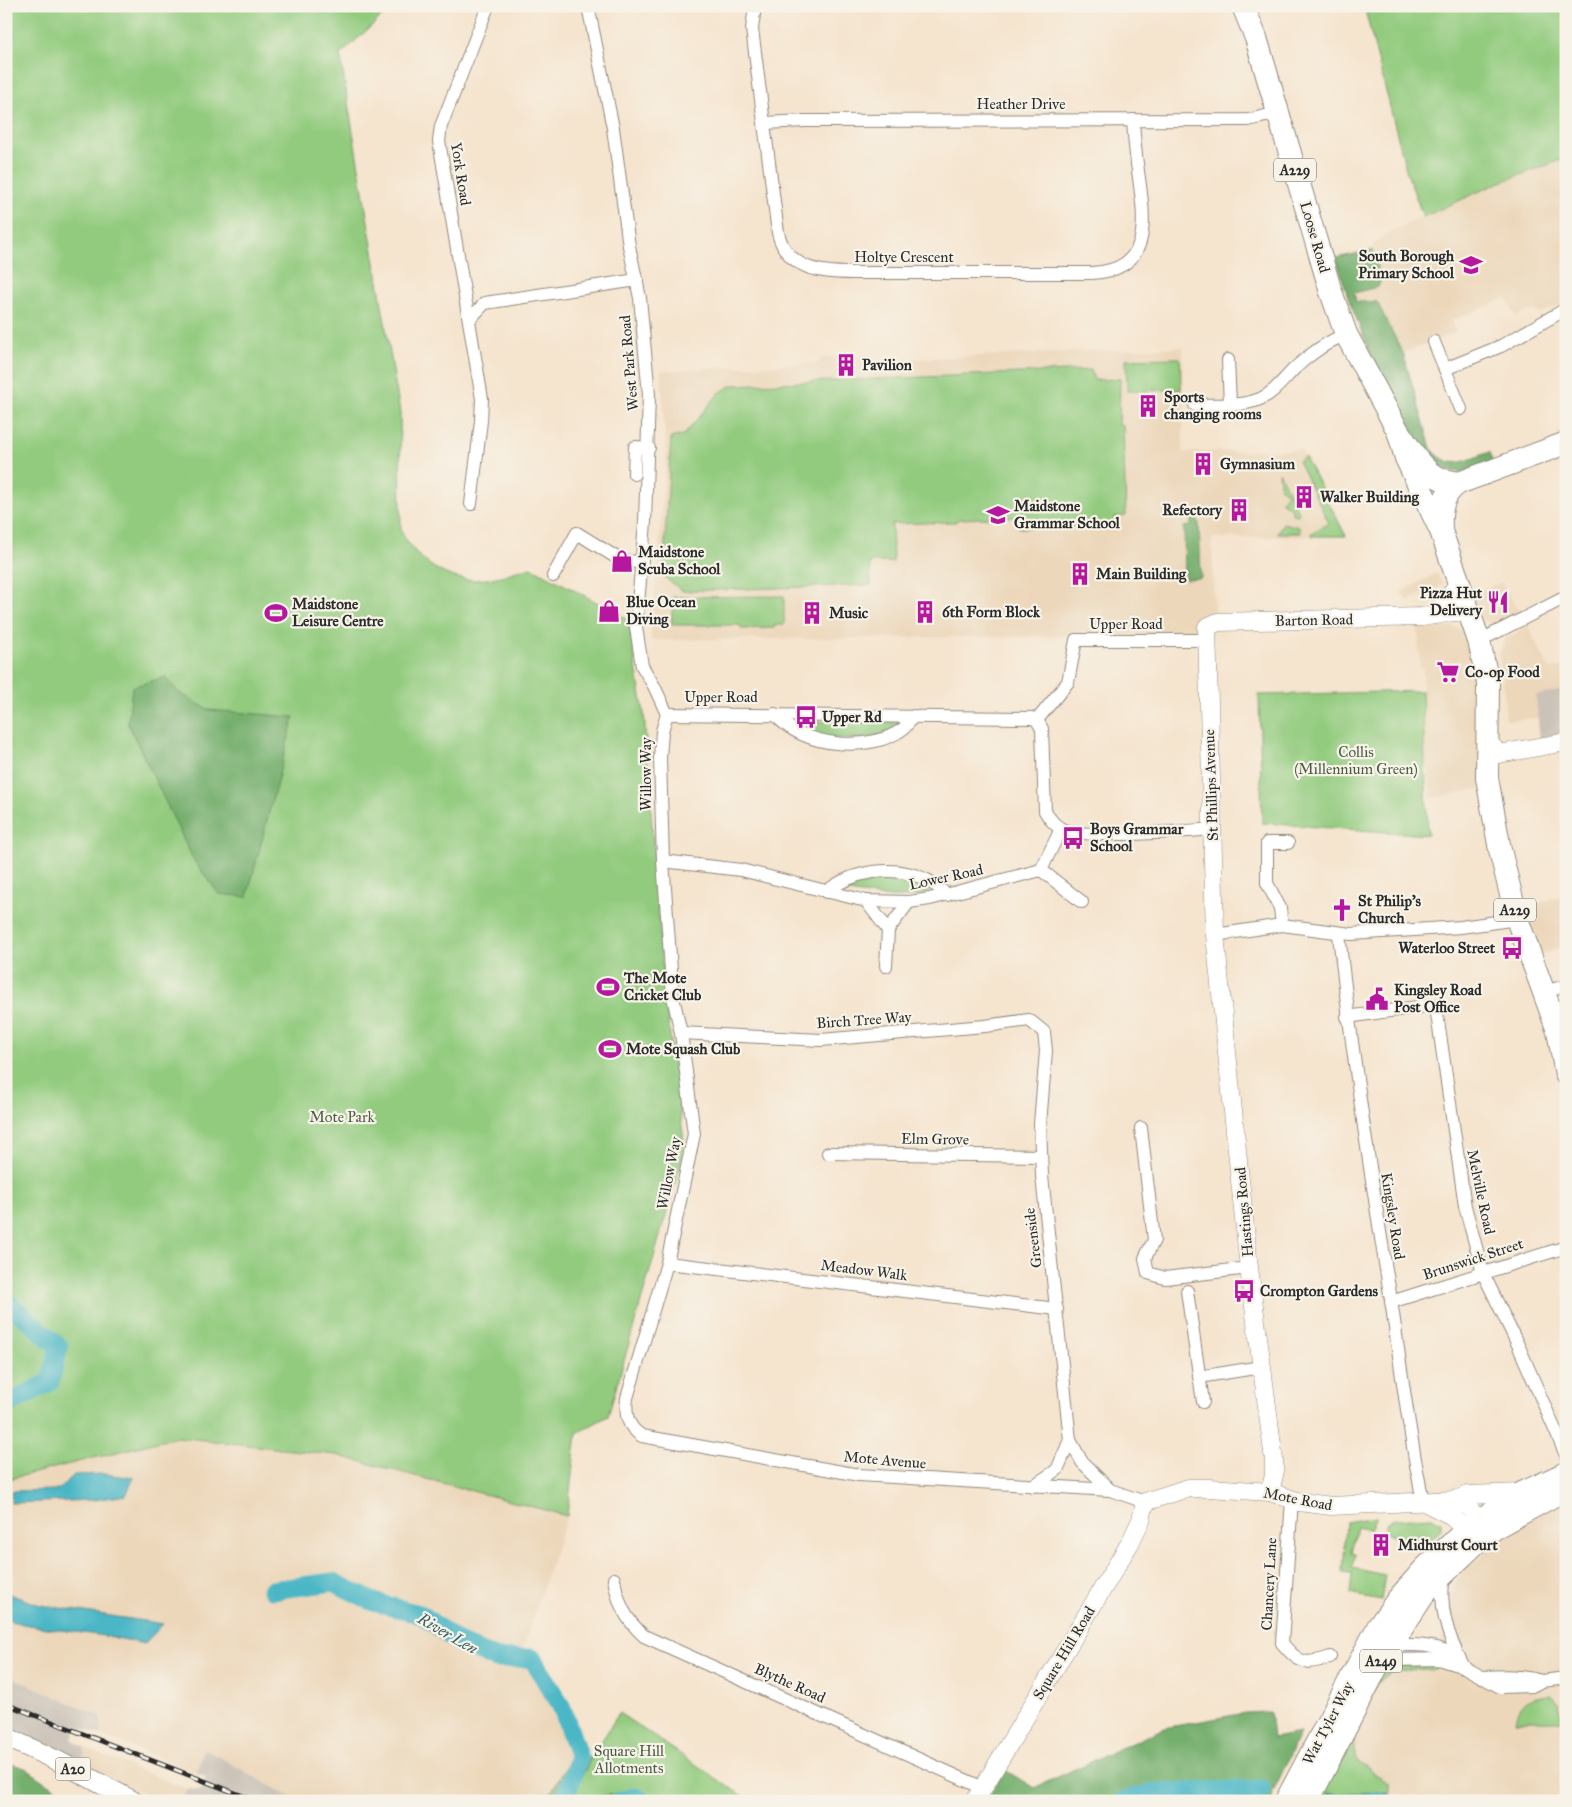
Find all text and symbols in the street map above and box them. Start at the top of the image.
street label: Heather Drive [977,95,1065,113]
street label: York Road [447,141,475,207]
road number: A229 [1274,158,1316,182]
street label: Loose Road [1296,199,1334,275]
place label: South Borough Primary School [1358,247,1455,283]
street label: Holtye Crescent [854,248,954,266]
school or university icon: South Borough Primary School [1458,252,1484,278]
street label: West Park Road [616,314,642,412]
building icon: Pavilion [833,352,859,378]
place label: Pavilion [862,356,913,374]
place label: Sports changing rooms [1164,388,1262,424]
building icon: Sports changing rooms [1135,393,1161,419]
building icon: Gymnasium [1190,451,1216,477]
place label: Gymnasium [1220,455,1296,474]
building icon: Walker Building [1291,484,1317,510]
place label: Walker Building [1320,488,1420,507]
place label: Maidstone Grammar School [1014,497,1121,532]
building icon: Refectory [1226,497,1252,523]
place label: Refectory [1162,501,1223,520]
school or university icon: Maidstone Grammar School [985,502,1011,528]
place label: Maidstone Scuba School [638,543,721,578]
shop icon: Maidstone Scuba School [609,548,635,574]
building icon: Main Building [1067,561,1093,587]
place label: Main Building [1096,565,1187,584]
place label: Pizza Hut Delivery [1420,584,1483,620]
restaurant icon: Pizza Hut Delivery [1485,589,1511,615]
place label: Blue Ocean Diving [626,593,697,629]
place label: Maidstone Leisure Centre [292,595,384,630]
shop icon: Blue Ocean Diving [596,598,622,624]
building icon: 6th Form Block [912,599,938,625]
sports icon: Maidstone Leisure Centre [263,600,289,626]
building icon: Music [799,600,825,626]
place label: 6th Form Block [942,603,1041,621]
place label: Music [829,604,869,622]
street label: Barton Road [1275,610,1354,630]
street label: Upper Road [1089,615,1163,633]
supermarket icon: Co-op Food [1435,659,1461,685]
place label: Co-op Food [1465,663,1540,682]
street label: Upper Road [684,688,758,706]
bus stop icon: Upper Rd [793,704,819,730]
place label: Upper Rd [822,708,882,727]
street label: St Phillips Avenue [1200,729,1222,841]
street label: Willow Way [637,736,655,811]
park label: Collis (Millennium Green) [1294,743,1418,779]
place label: Boys Grammar School [1090,820,1184,855]
bus stop icon: Boys Grammar School [1060,825,1086,851]
street label: Lower Road [907,860,985,894]
place label: St Philip's Church [1358,892,1422,927]
church icon: St Philip's Church [1329,897,1355,923]
road number: A229 [1494,898,1536,922]
bus stop icon: Waterloo Street [1499,935,1525,961]
place label: Waterloo Street [1398,939,1496,957]
place label: The Mote Cricket Club [623,969,702,1004]
sports icon: The Mote Cricket Club [595,974,621,1000]
place label: Kingsley Road Post Office [1394,981,1482,1016]
public building icon: Kingsley Road Post Office [1364,986,1390,1012]
street label: Birch Tree Way [816,1008,913,1032]
sports icon: Mote Squash Club [597,1036,623,1062]
place label: Mote Squash Club [626,1040,741,1059]
park label: Mote Park [310,1108,374,1126]
street label: Elm Grove [901,1129,969,1149]
street label: Willow Way [653,1134,685,1211]
street label: Melville Road [1463,1148,1499,1237]
street label: Hastings Road [1231,1166,1257,1258]
street label: Kingsley Road [1377,1171,1409,1261]
street label: Greenside [1020,1207,1046,1269]
street label: Brunswick Street [1420,1234,1526,1284]
street label: Meadow Walk [820,1256,908,1284]
bus stop icon: Crompton Gardens [1231,1278,1257,1304]
place label: Crompton Gardens [1260,1282,1379,1301]
street label: Mote Avenue [843,1447,927,1473]
street label: Mote Road [1262,1484,1334,1515]
building icon: Midhurst Court [1368,1532,1394,1558]
place label: Midhurst Court [1398,1536,1498,1554]
street label: Chancery Lane [1258,1537,1280,1631]
street label: Square Hill Road [1029,1603,1100,1703]
water label: River Len [414,1608,482,1658]
road number: A249 [1360,1650,1402,1672]
street label: Blythe Road [752,1659,829,1707]
street label: Wat Tyler Way [1299,1678,1358,1768]
park label: Square Hill Allotments [594,1742,665,1777]
road number: A20 [56,1758,90,1780]

